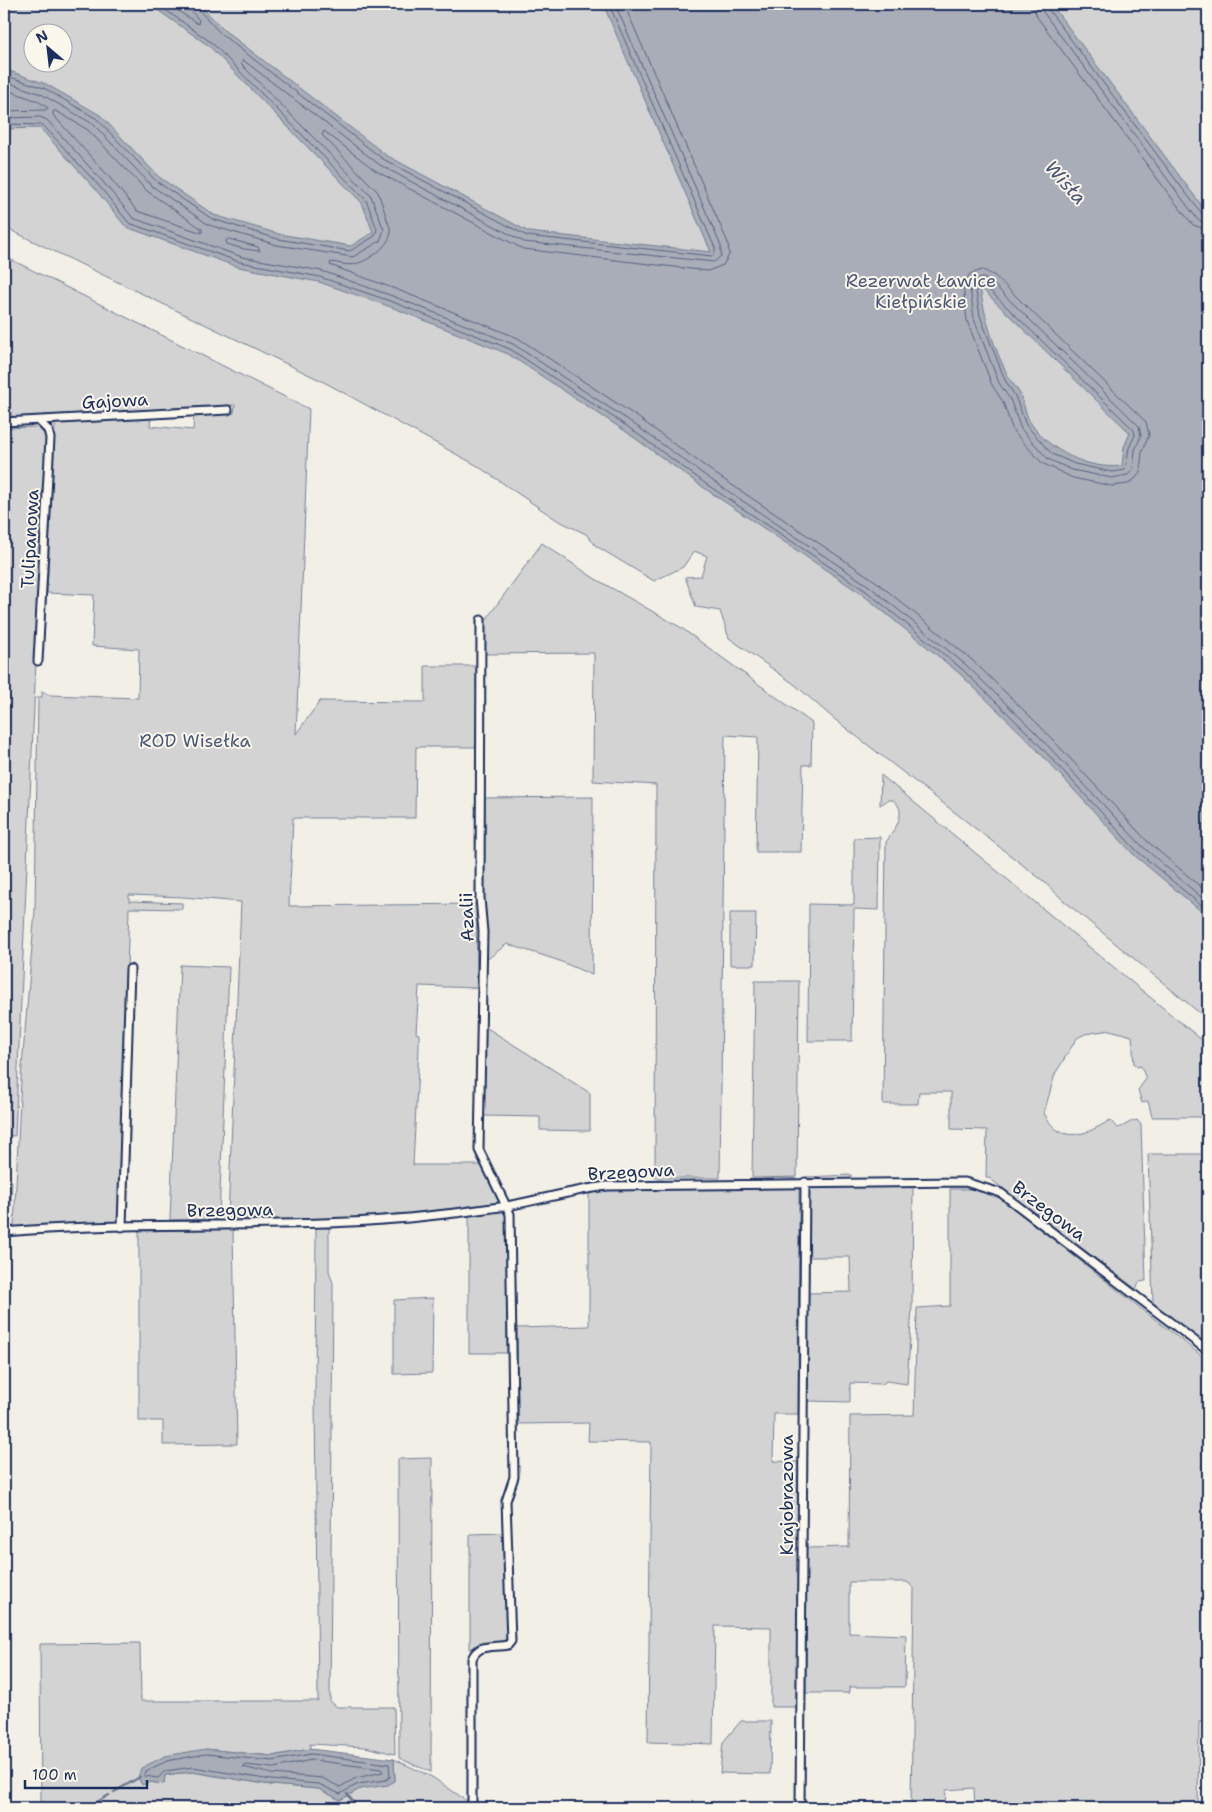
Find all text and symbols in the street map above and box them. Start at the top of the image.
north arrow [22,22,72,72]
text: N [33,26,51,47]
water label: Wisła [1039,155,1092,210]
park label: Rezerwat Ławice Kiełpińskie [846,269,996,314]
street label: Gajowa [81,387,149,415]
street label: Tulipanowa [15,489,45,589]
park label: ROD Wisełka [139,729,251,753]
street label: Azalii [454,892,480,942]
street label: Brzegowa [587,1158,675,1186]
street label: Brzegowa [1007,1175,1091,1247]
street label: Brzegowa [186,1197,274,1223]
street label: Krajobrazowa [775,1434,799,1556]
scale bar [25,1757,148,1789]
text: 100 m [32,1765,77,1785]

